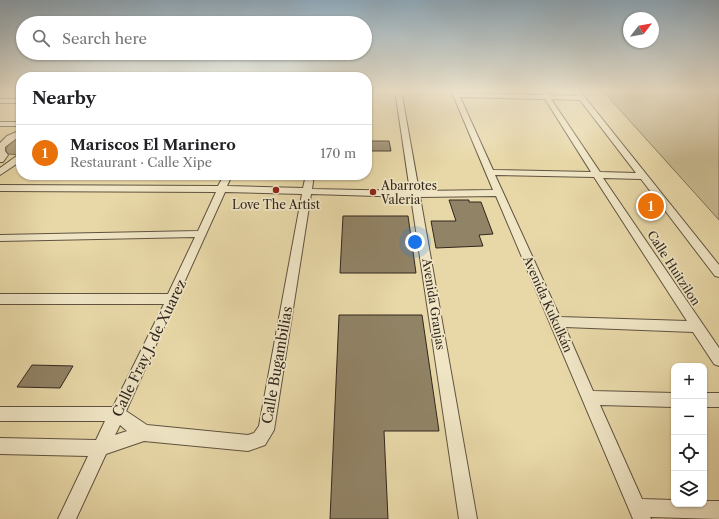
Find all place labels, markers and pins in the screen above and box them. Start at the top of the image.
place label: Abarrotes Valeria [380,178,437,207]
marker: Love The Artist [271,185,281,195]
marker: Abarrotes Valeria [368,187,378,197]
pin: 1 [638,191,664,221]
place label: Love The Artist [232,197,321,212]

